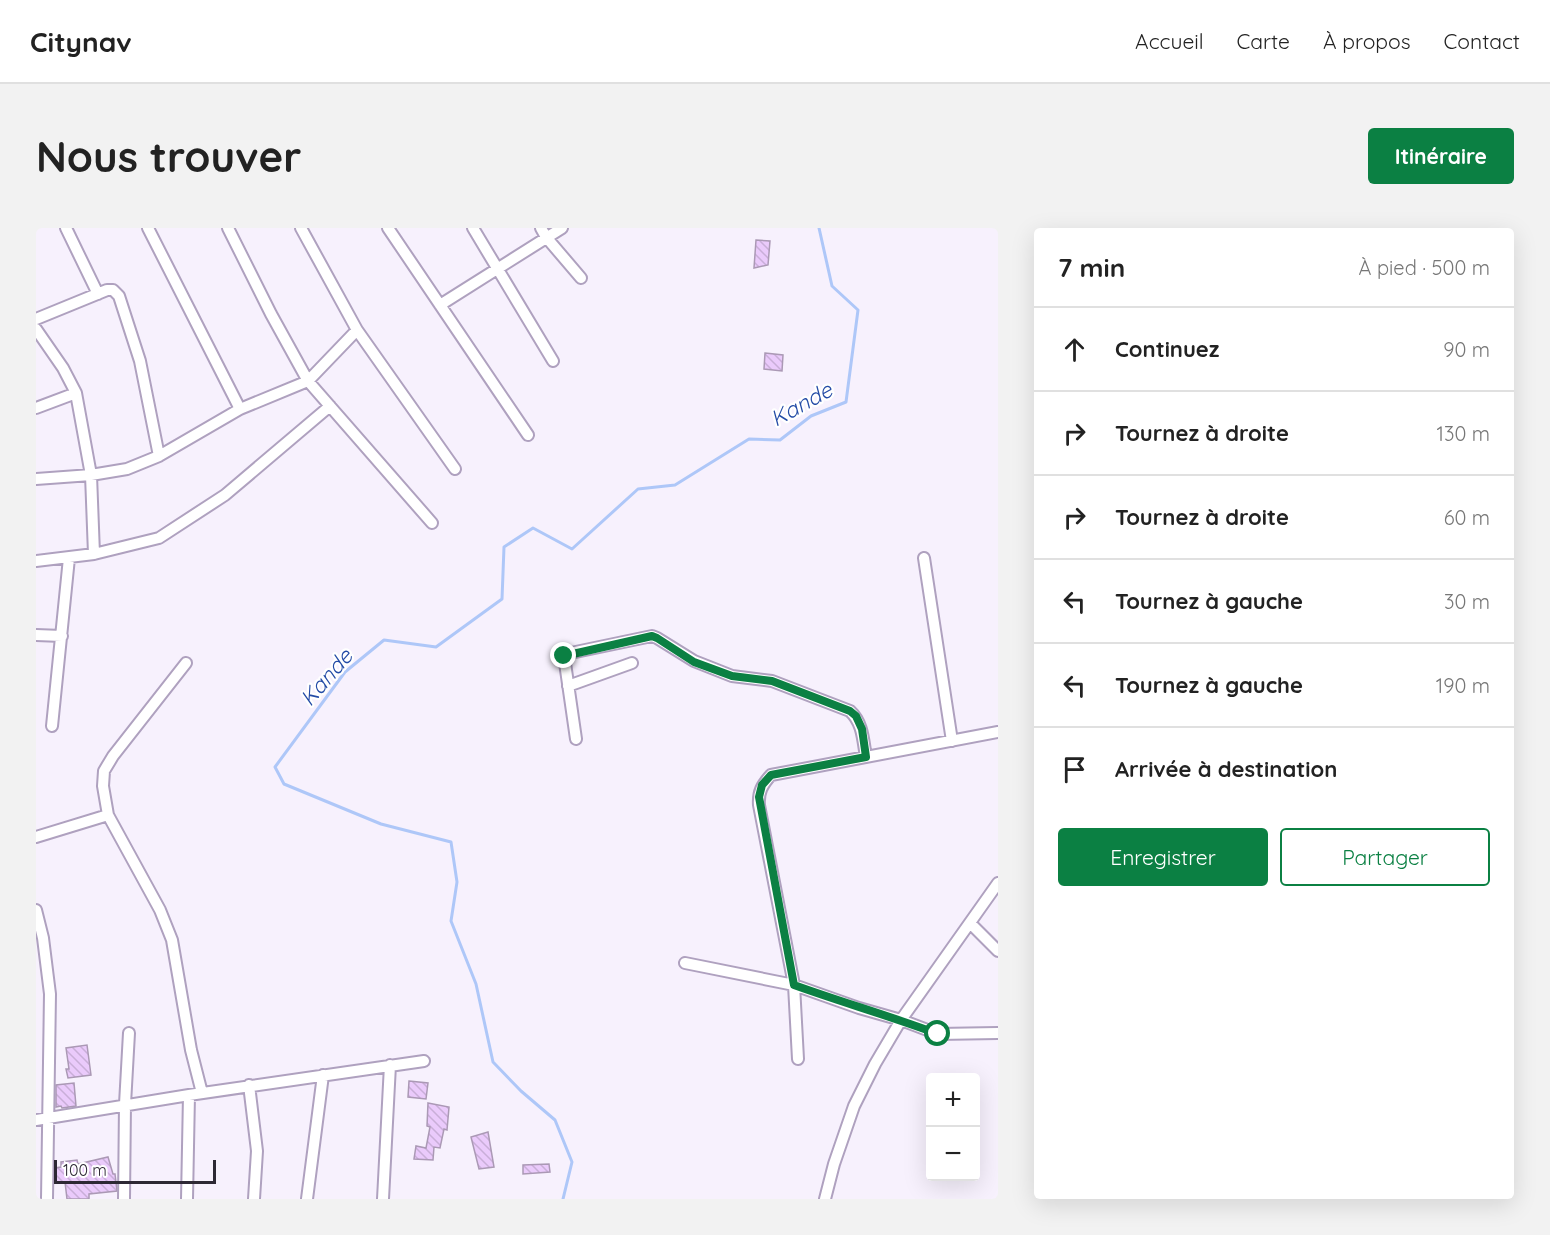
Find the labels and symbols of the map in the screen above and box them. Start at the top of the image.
water label: Kande [765,375,838,432]
water label: Kande [294,641,359,711]
route end [550,642,576,668]
route start [924,1020,950,1046]
scale bar [54,1157,216,1184]

